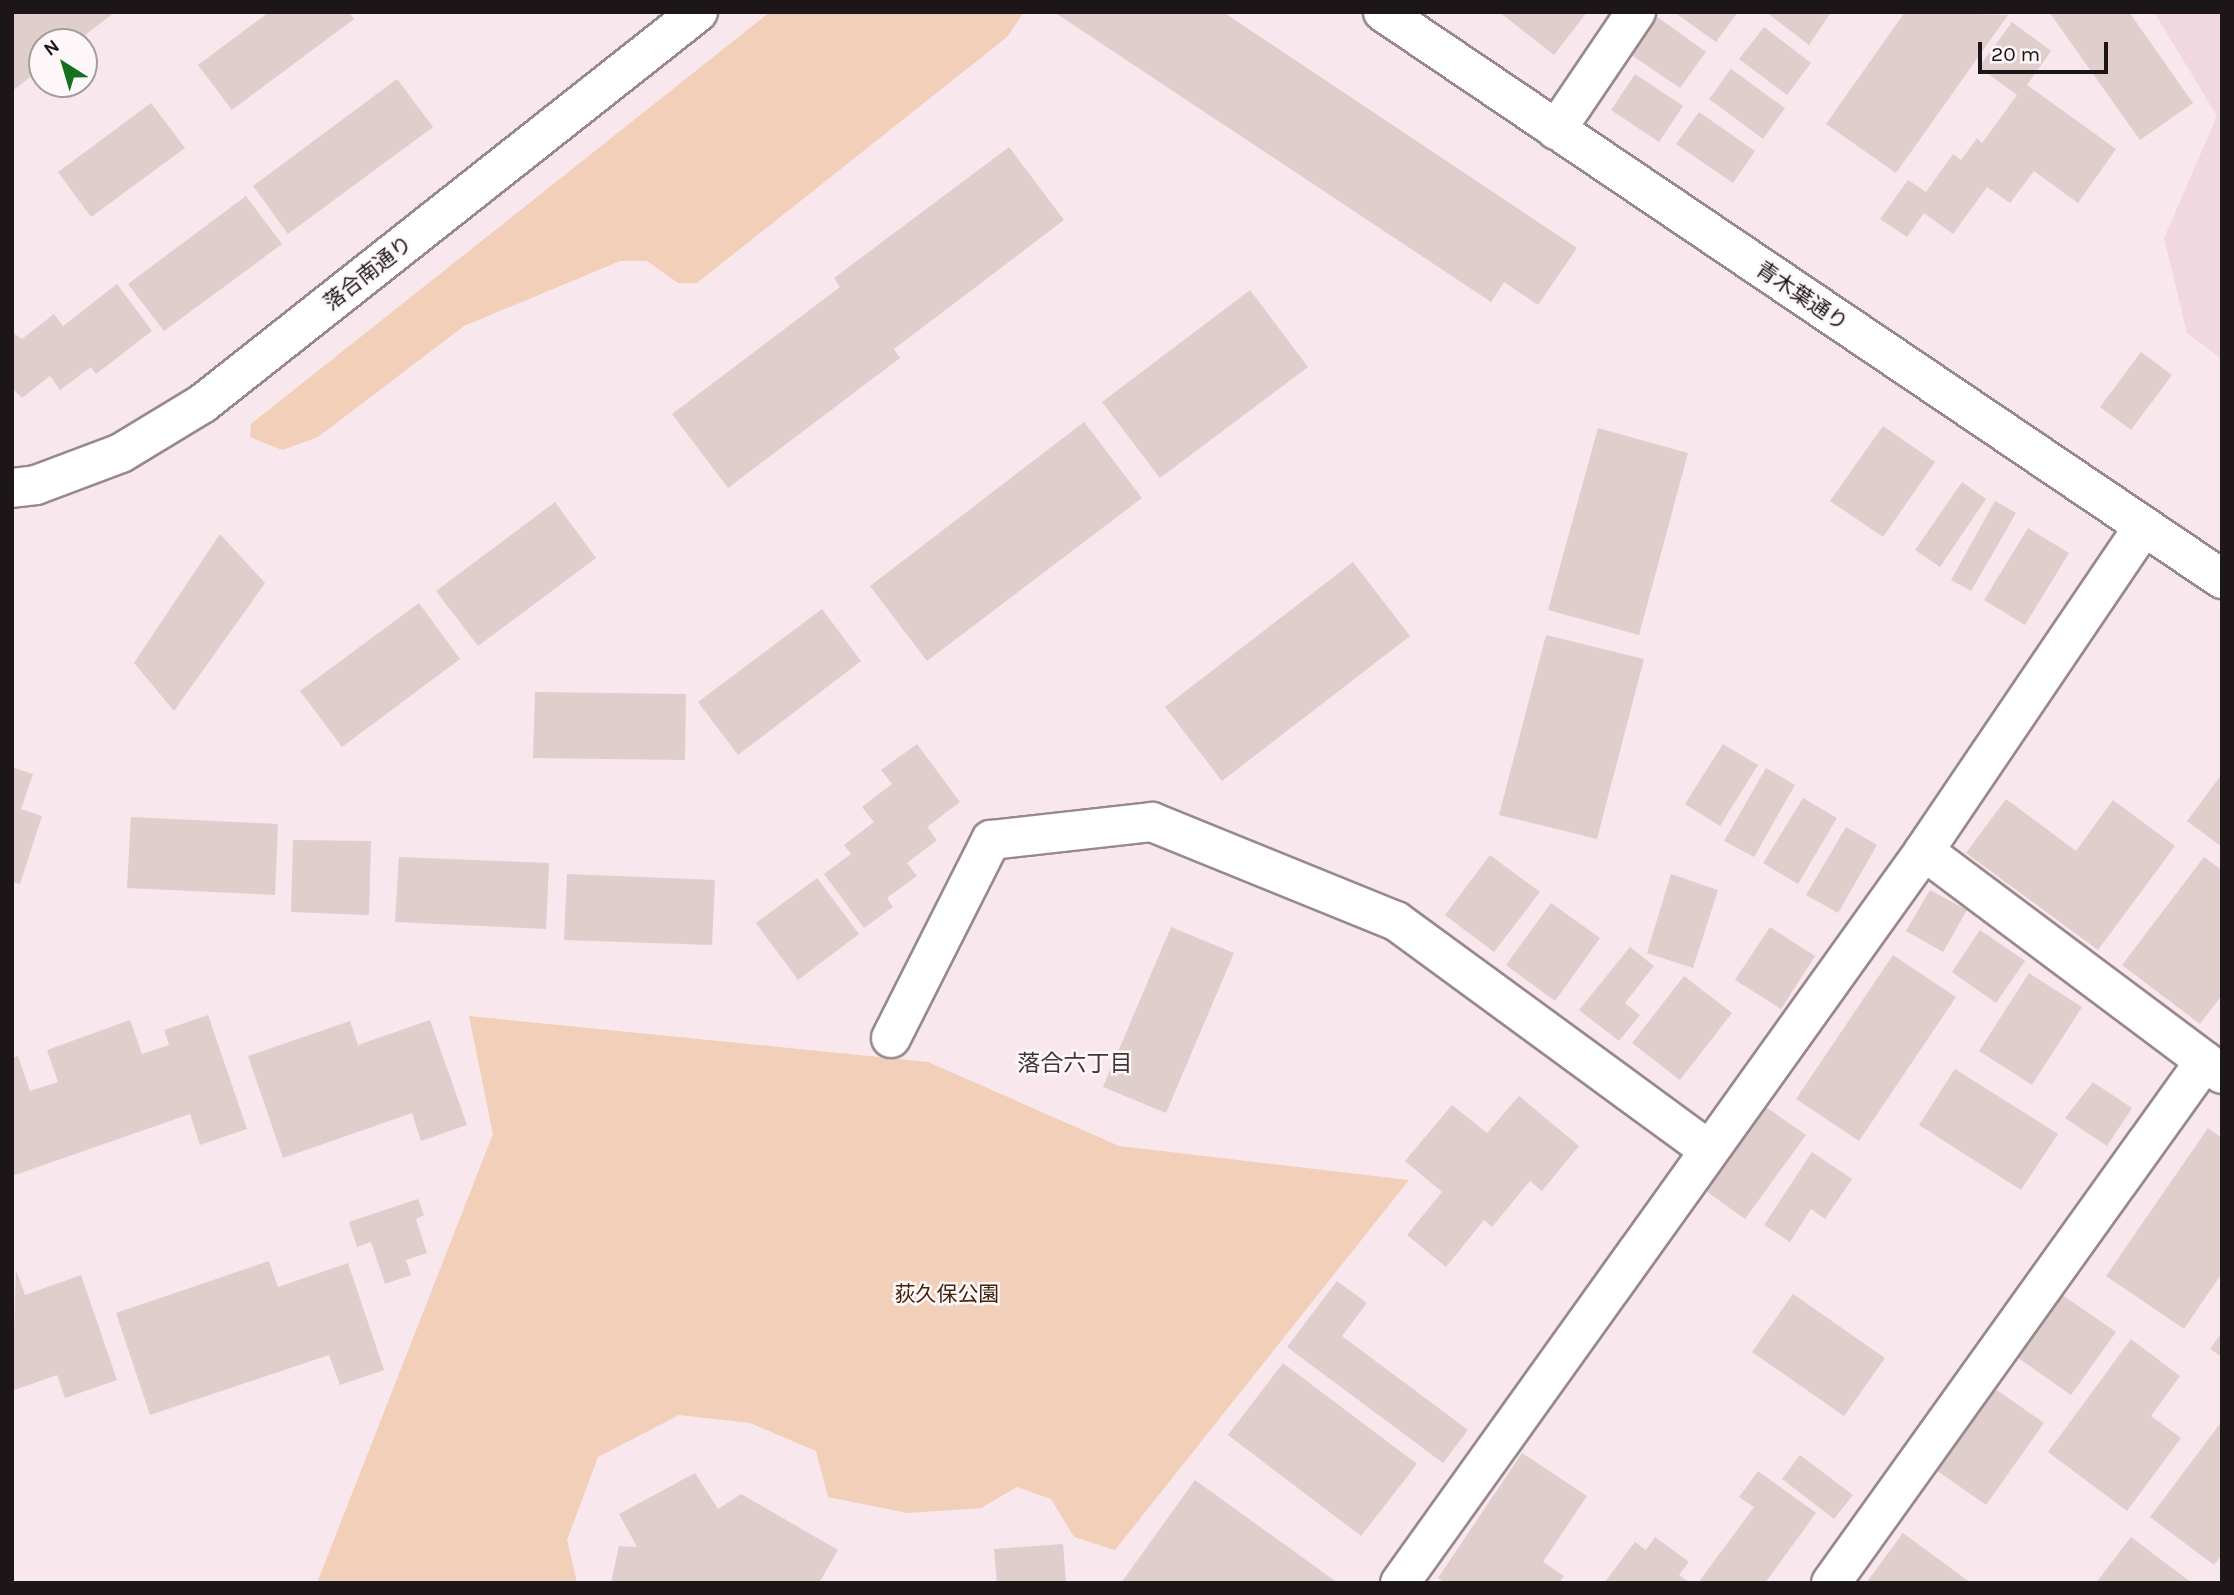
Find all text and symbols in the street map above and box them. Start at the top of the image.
north arrow [28,28,98,98]
scale bar [1982,28,2112,72]
text: N [40,35,64,61]
text: 20 m [1991,42,2040,66]
street label: 落合南通り [319,231,417,315]
street label: 青木葉通り [1751,256,1853,336]
district label: 落合六丁目 [1018,1050,1132,1078]
park label: 荻久保公園 [895,1281,999,1307]

